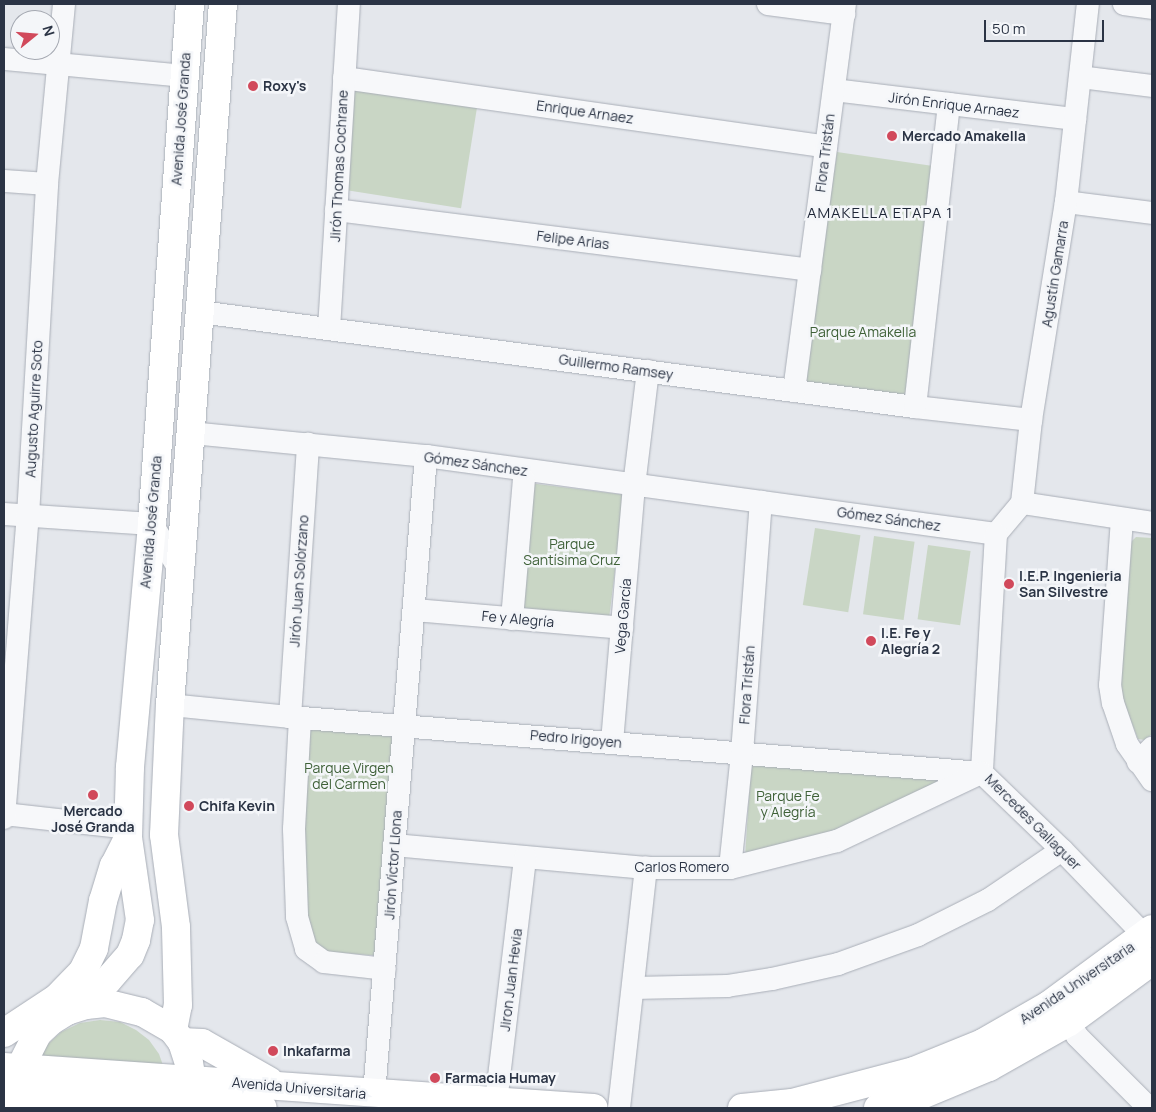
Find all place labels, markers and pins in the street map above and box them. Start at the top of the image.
place label: Roxy's [263,78,306,94]
marker: Roxy's [247,80,259,92]
place label: Mercado Amakella [902,128,1026,144]
marker: Mercado Amakella [886,130,898,142]
place label: I.E.P. Ingenieria San Silvestre [1019,568,1122,600]
marker: I.E.P. Ingenieria San Silvestre [1003,578,1015,590]
place label: I.E. Fe y Alegría 2 [881,625,940,658]
marker: I.E. Fe y Alegría 2 [865,635,877,647]
marker: Mercado José Granda [87,789,99,801]
place label: Chifa Kevin [199,798,275,814]
marker: Chifa Kevin [183,800,195,812]
place label: Mercado José Granda [51,803,135,836]
place label: Inkafarma [283,1043,351,1059]
marker: Inkafarma [267,1045,279,1057]
place label: Farmacia Humay [445,1070,556,1086]
marker: Farmacia Humay [429,1072,441,1084]

